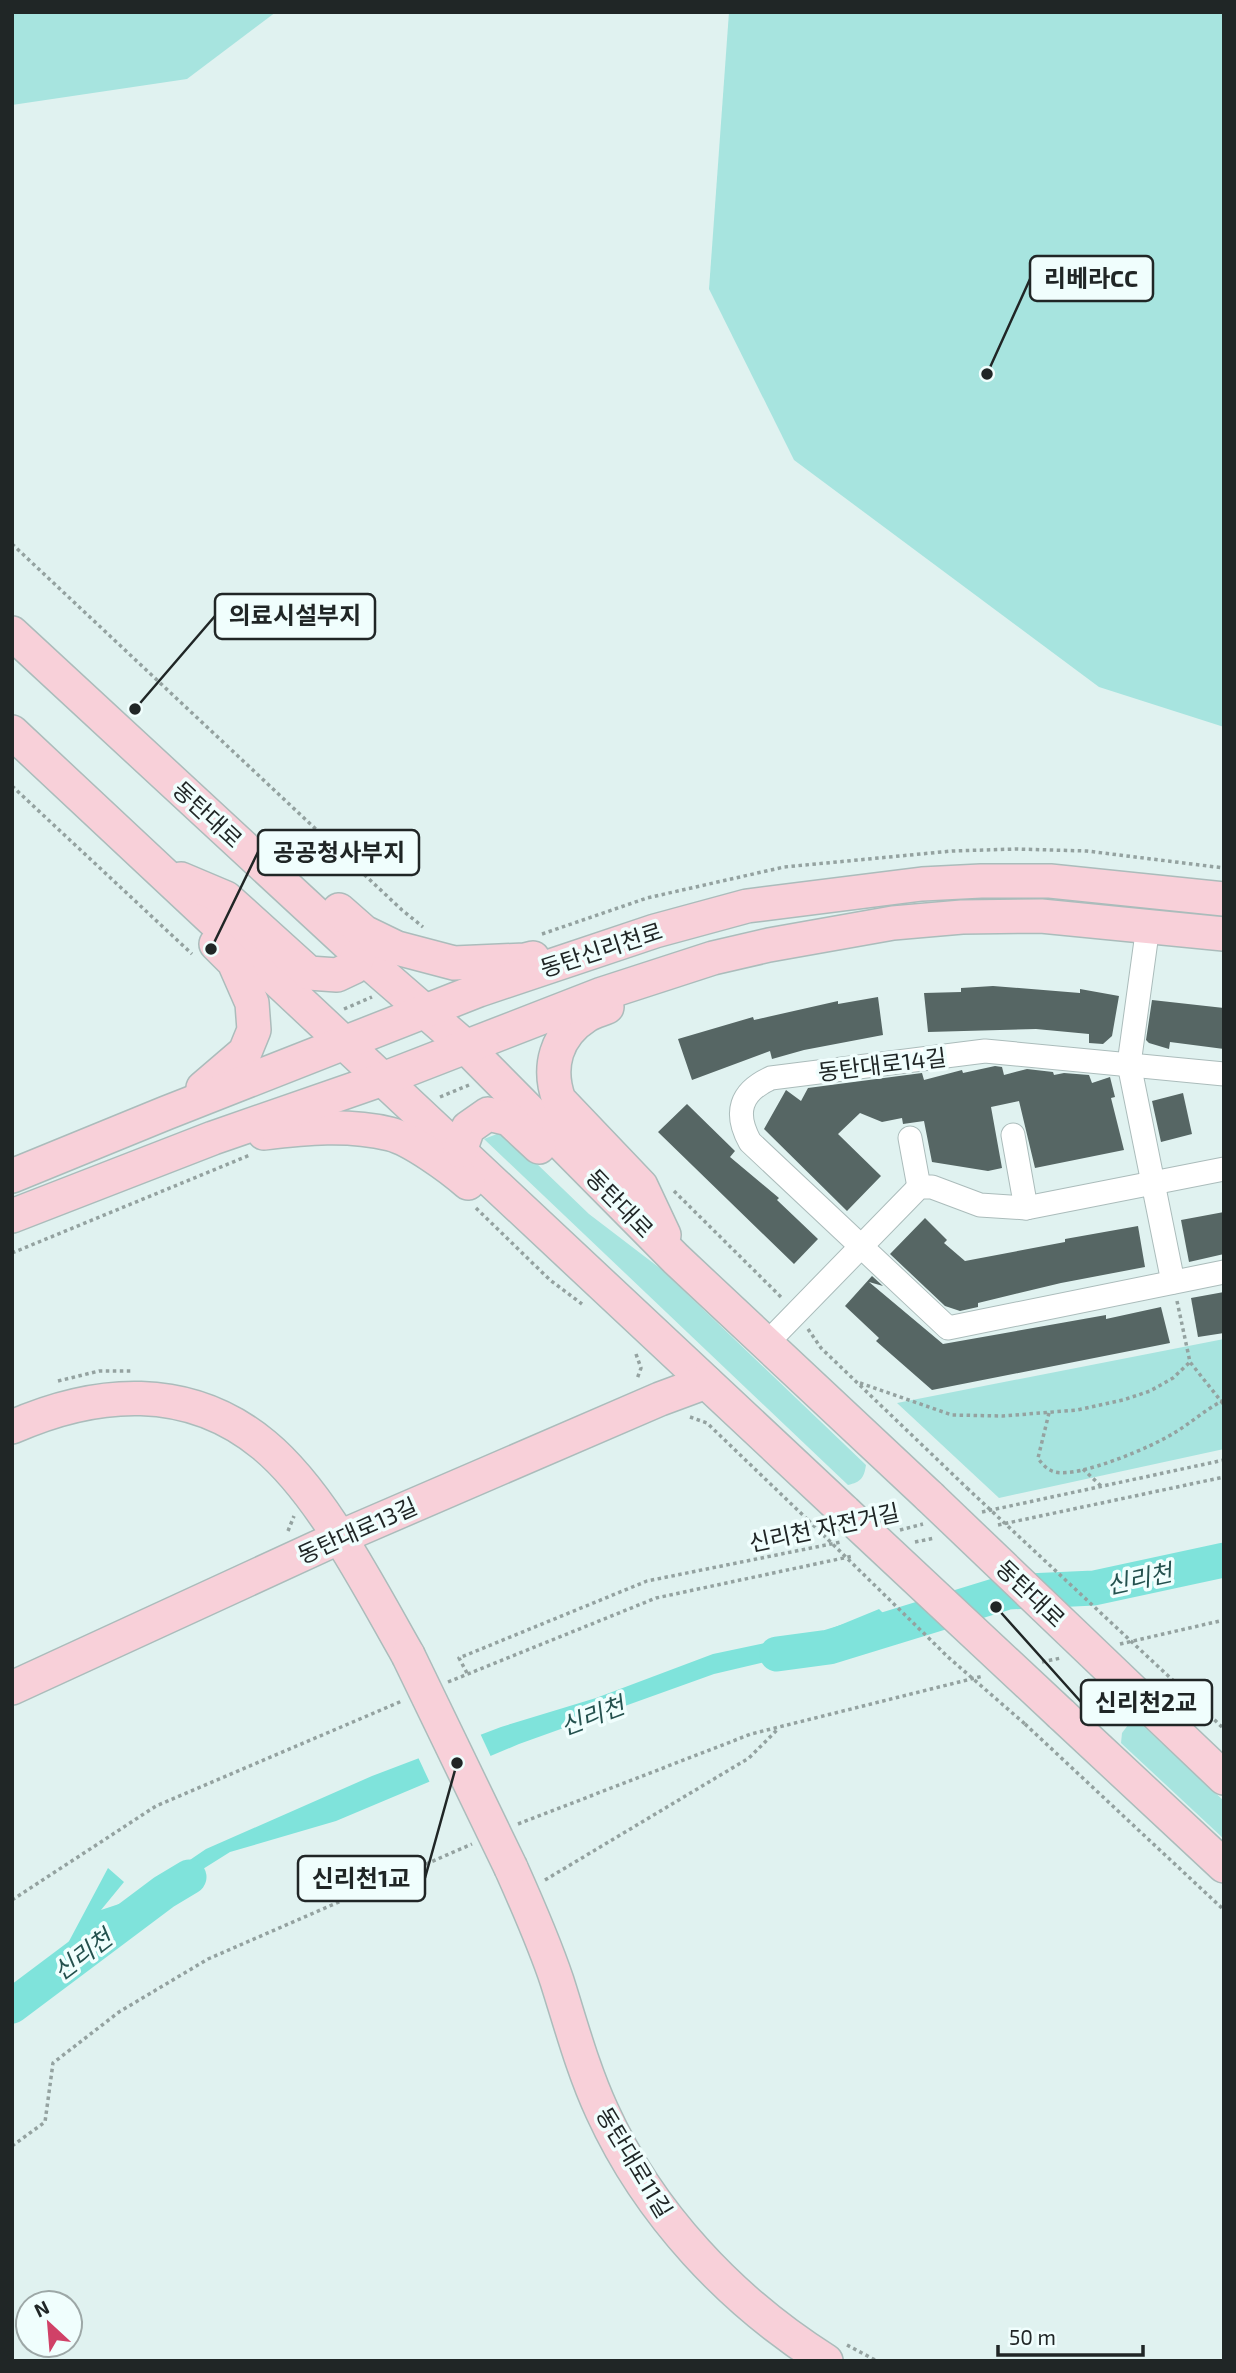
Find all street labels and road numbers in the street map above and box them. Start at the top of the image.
street label: 동탄대로 [168,775,248,853]
street label: 동탄신리천로 [536,916,666,982]
street label: 동탄대로14길 [816,1042,948,1086]
street label: 동탄대로 [581,1163,659,1243]
street label: 동탄대로13길 [293,1491,421,1569]
street label: 신리천 자전거길 [746,1497,902,1557]
street label: 동탄대로 [991,1554,1071,1632]
street label: 동탄대로11길 [591,2102,679,2222]

